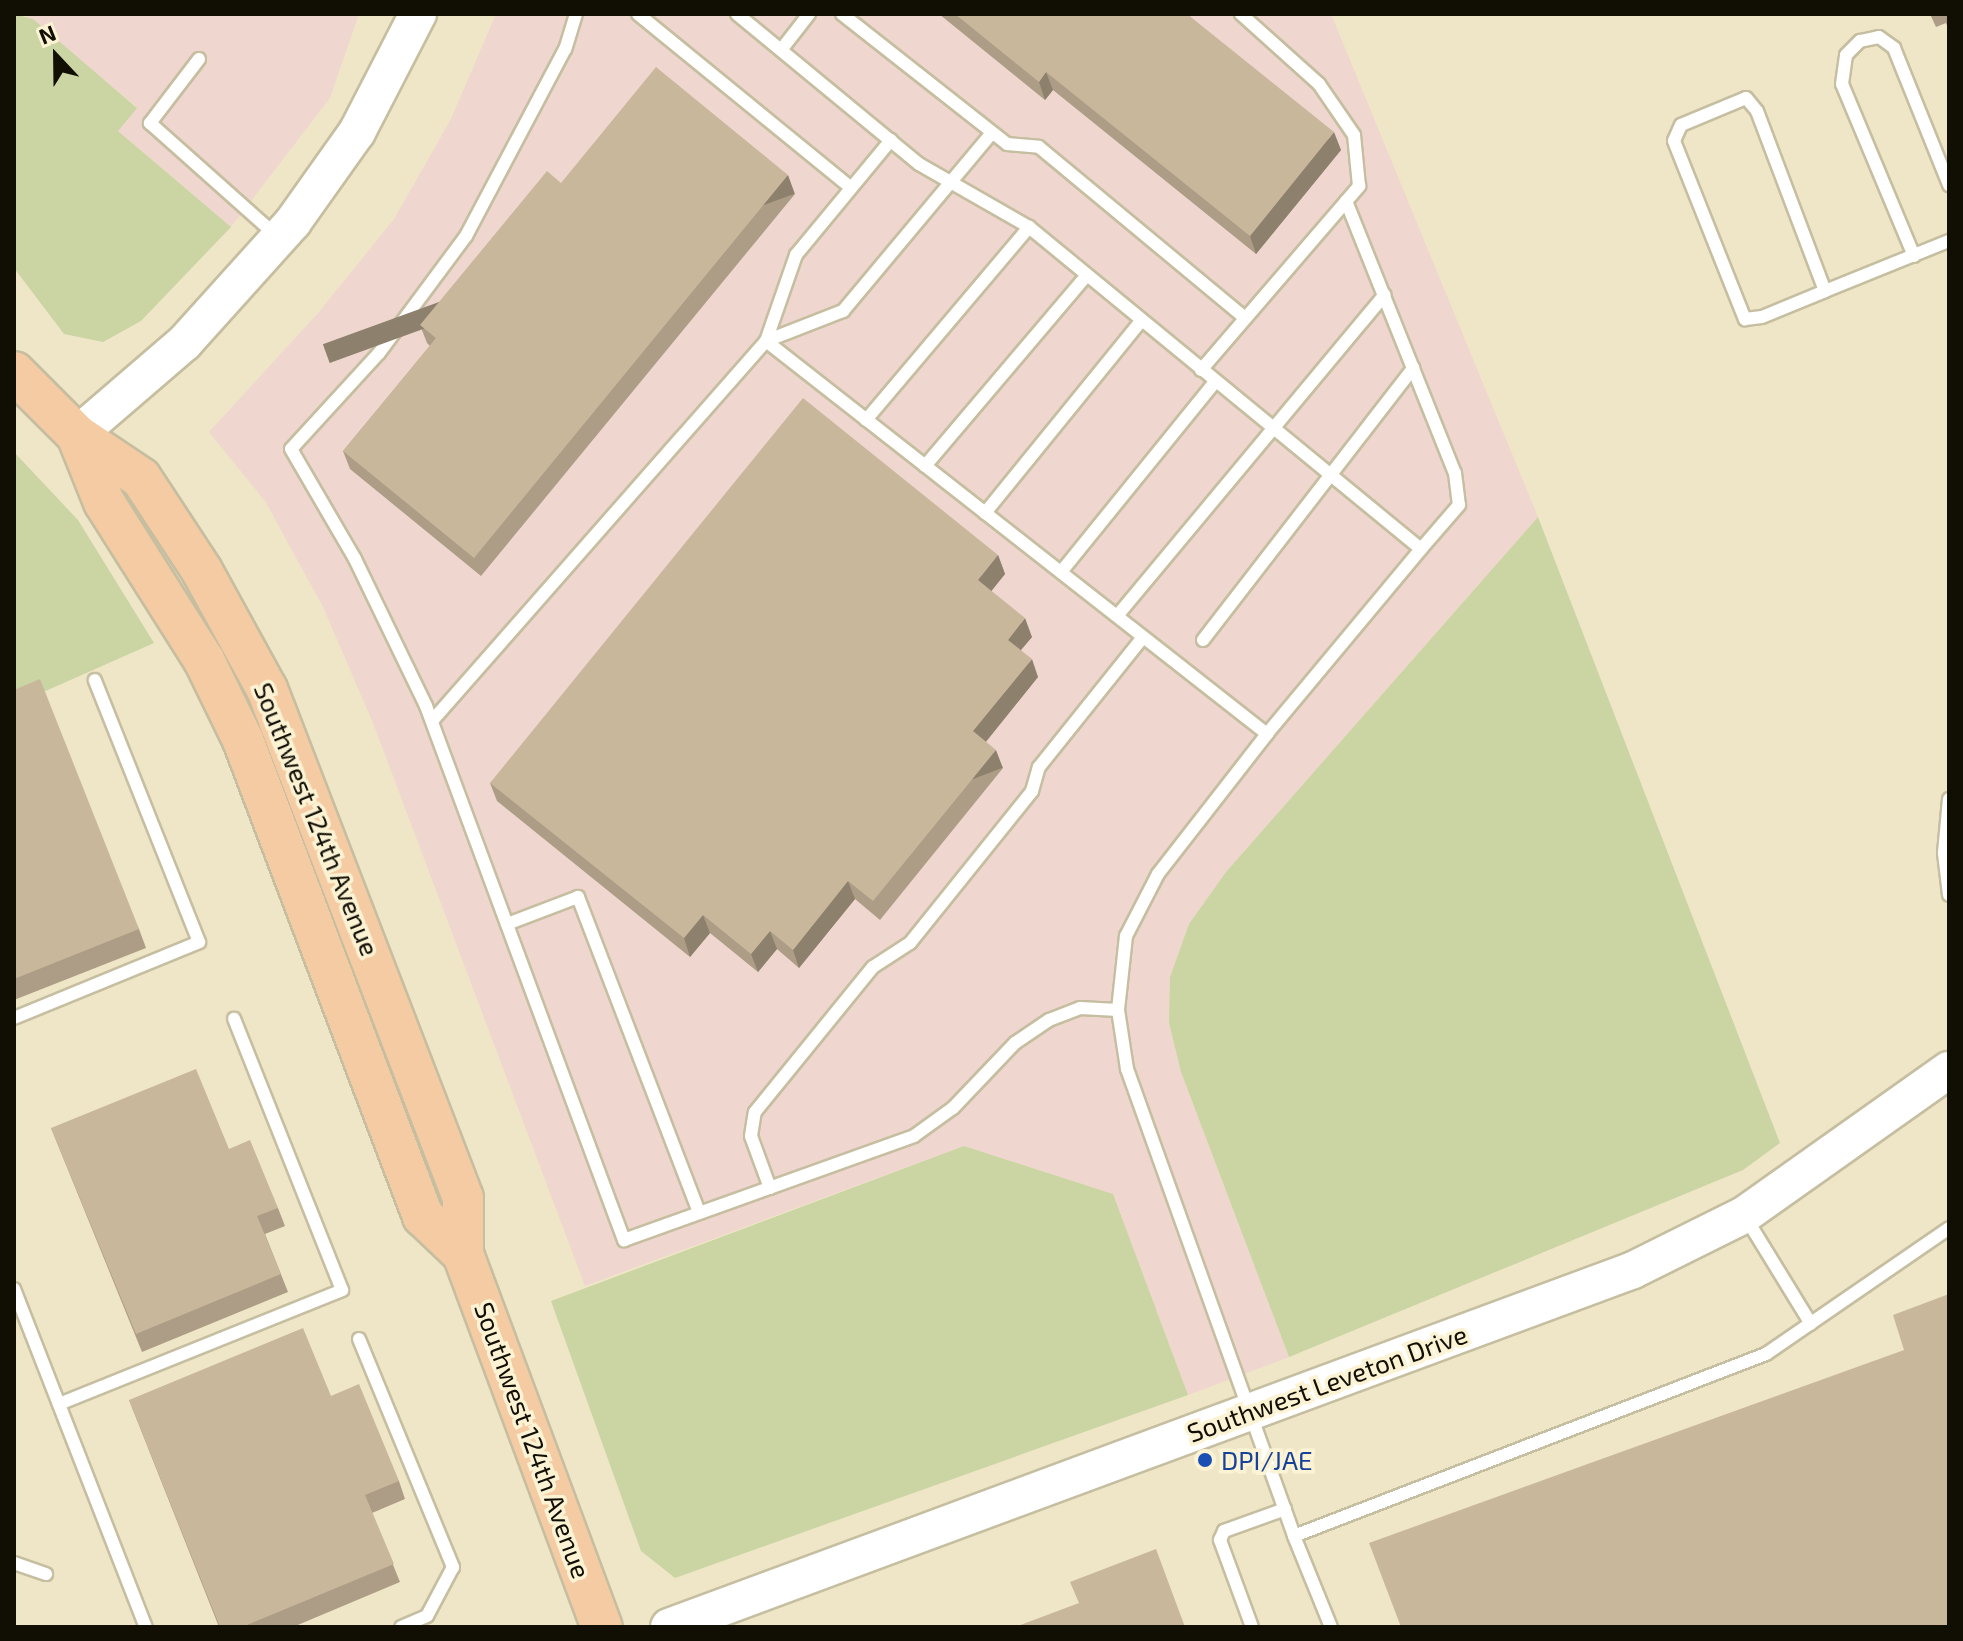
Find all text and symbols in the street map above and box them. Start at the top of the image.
north arrow [16,16,96,96]
text: N [35,19,59,49]
street label: Southwest 124th Avenue [248,678,386,960]
street label: Southwest 124th Avenue [468,1297,598,1583]
street label: Southwest Leveton Drive [1183,1318,1471,1448]
place label: DPI/JAE [1221,1444,1313,1476]
marker: DPI/JAE [1196,1451,1214,1469]

